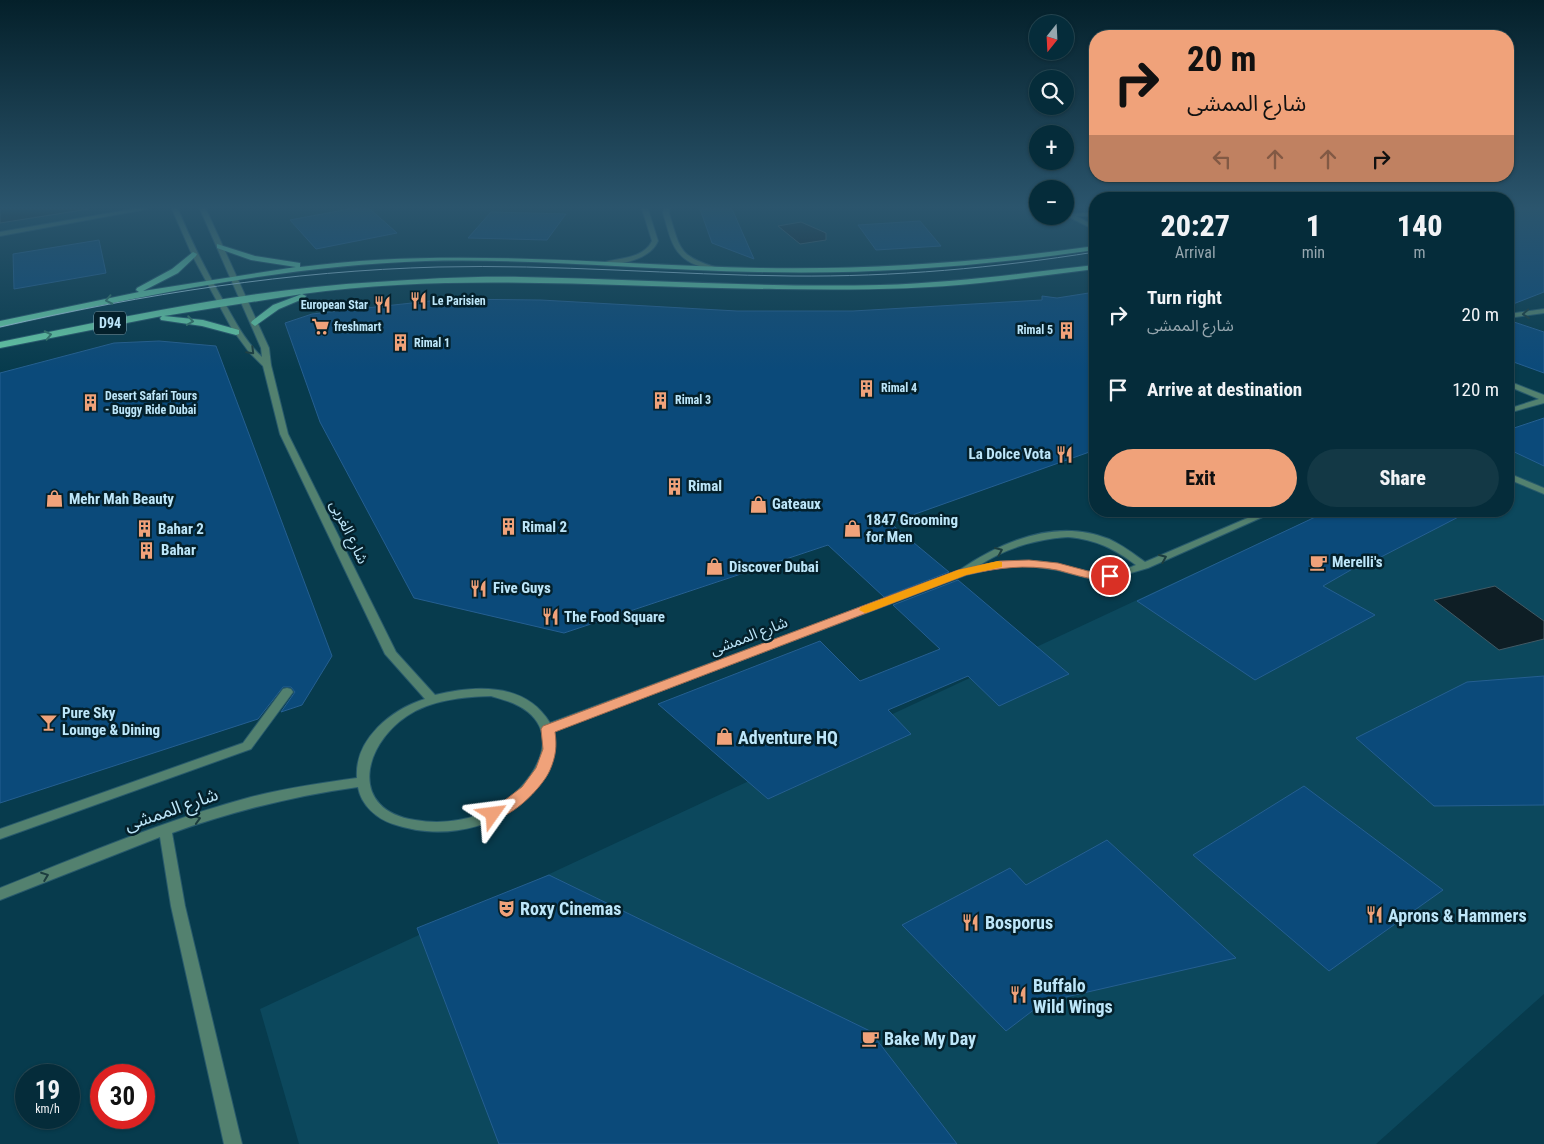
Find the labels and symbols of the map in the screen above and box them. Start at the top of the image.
north arrow [1029,15,1074,60]
restaurant icon: Le Parisien [408,291,428,311]
one-way arrow [105,294,114,305]
place label: Le Parisien [432,294,486,308]
restaurant icon: European Star [372,295,392,315]
place label: European Star [301,298,368,312]
one-way arrow [1521,308,1529,319]
road number: D94 [94,312,126,334]
one-way arrow [186,316,195,326]
supermarket icon: freshmart [310,317,330,337]
place label: freshmart [334,320,382,334]
building icon: Rimal 5 [1057,320,1077,340]
place label: Rimal 5 [1017,323,1053,337]
one-way arrow [43,330,52,340]
building icon: Rimal 1 [390,333,410,353]
place label: Rimal 1 [414,336,450,350]
one-way arrow [245,345,254,354]
building icon: Rimal 4 [857,378,877,398]
place label: Rimal 4 [881,381,917,395]
place label: Desert Safari Tours - Buggy Ride Dubai [105,389,198,417]
building icon: Rimal 3 [651,390,671,410]
building icon: Desert Safari Tours - Buggy Ride Dubai [81,393,101,413]
place label: Rimal 3 [675,393,711,407]
restaurant icon: La Dolce Vota [1055,444,1075,464]
place label: La Dolce Vota [969,445,1051,463]
building icon: Rimal [664,476,684,496]
place label: Rimal [688,477,722,495]
shop icon: Mehr Mah Beauty [45,489,65,509]
place label: Mehr Mah Beauty [69,490,174,508]
shop icon: Gateaux [748,494,768,514]
place label: Gateaux [772,495,821,513]
street label: شارع الغربى [323,497,372,568]
place label: 1847 Grooming for Men [866,511,958,546]
building icon: Rimal 2 [498,517,518,537]
place label: Rimal 2 [522,518,567,536]
building icon: Bahar 2 [134,519,154,539]
shop icon: 1847 Grooming for Men [842,519,862,539]
place label: Bahar 2 [158,520,204,538]
building icon: Bahar [137,540,157,560]
place label: Bahar [161,541,196,559]
one-way arrow [994,546,1003,557]
cafe icon: Merelli's [1308,552,1328,572]
one-way arrow [1158,553,1167,564]
place label: Merelli's [1332,553,1383,571]
pin [1089,555,1131,597]
shop icon: Discover Dubai [705,557,725,577]
place label: Discover Dubai [729,558,819,576]
restaurant icon: Five Guys [469,578,489,598]
place label: Five Guys [493,579,551,597]
restaurant icon: The Food Square [540,607,560,627]
place label: The Food Square [564,608,665,626]
street label: شارع الممشى [708,613,791,662]
place label: Pure Sky Lounge & Dining [62,704,160,739]
bar icon: Pure Sky Lounge & Dining [38,712,58,732]
shop icon: Adventure HQ [714,727,734,747]
place label: Adventure HQ [738,727,838,748]
street label: شارع الممشى [121,783,222,839]
position arrow [466,787,518,839]
one-way arrow [193,814,201,824]
one-way arrow [41,872,49,882]
theatre icon: Roxy Cinemas [496,898,516,918]
place label: Roxy Cinemas [520,898,621,919]
restaurant icon: Aprons & Hammers [1364,905,1384,925]
place label: Aprons & Hammers [1388,905,1527,926]
restaurant icon: Bosporus [961,912,981,932]
place label: Bosporus [985,912,1053,933]
place label: Buffalo Wild Wings [1033,975,1113,1017]
restaurant icon: Buffalo Wild Wings [1009,985,1029,1005]
cafe icon: Bake My Day [860,1028,880,1048]
place label: Bake My Day [884,1028,976,1049]
speed limit sign: 30 [90,1064,155,1129]

